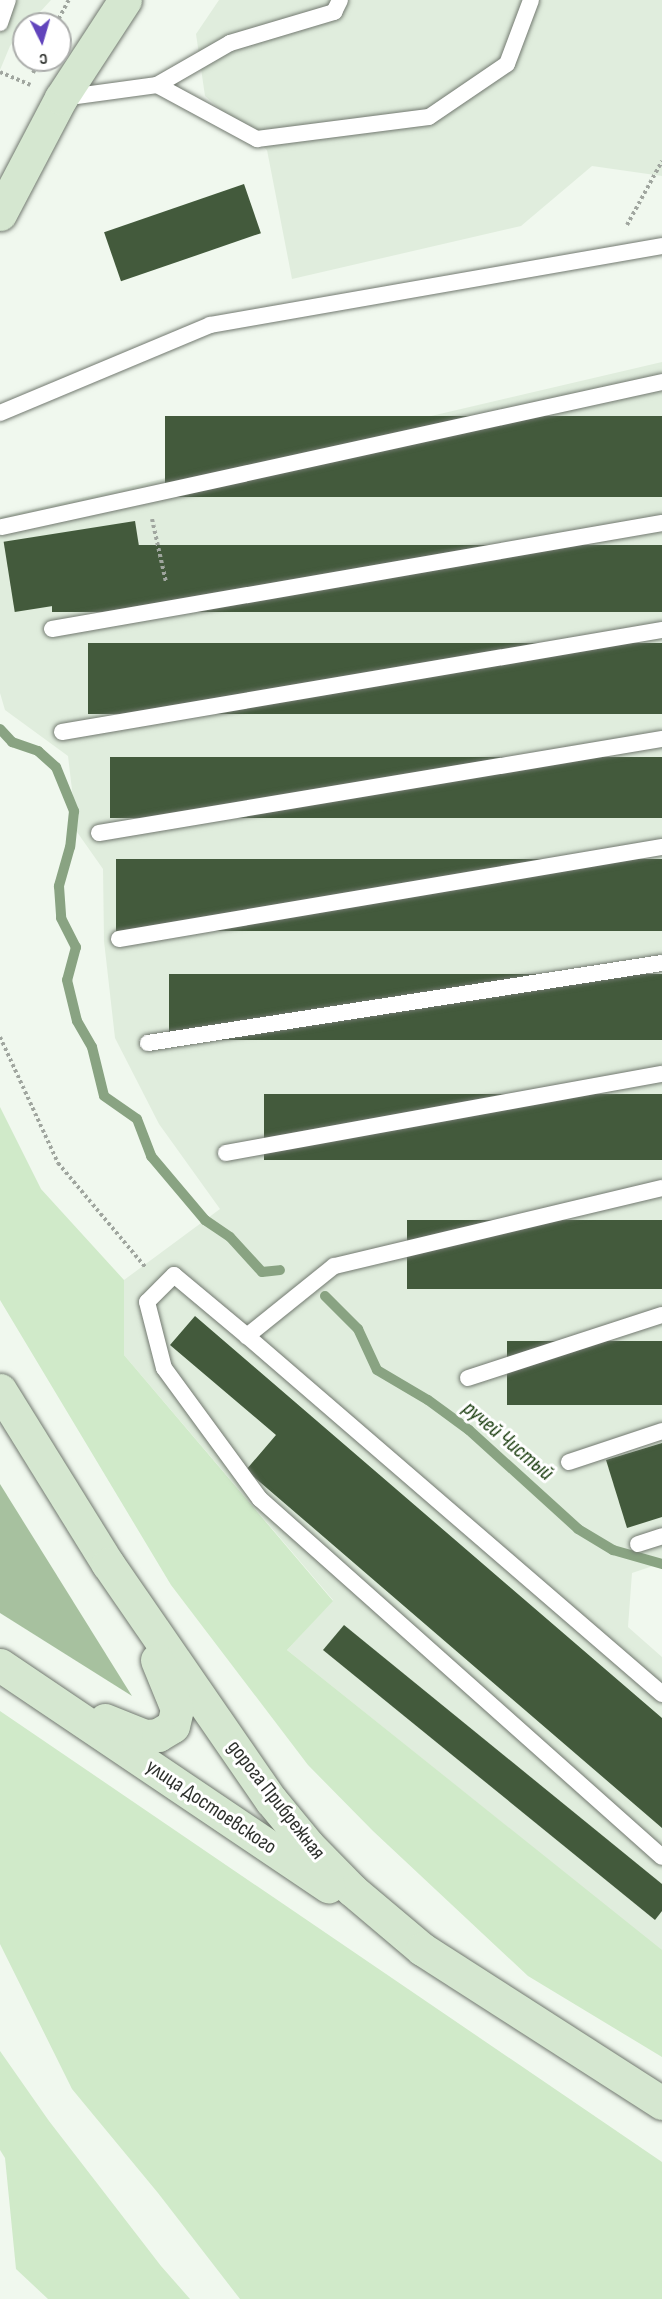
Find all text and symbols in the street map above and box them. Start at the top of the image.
north arrow [12,12,72,72]
text: С [39,49,48,68]
water label: ручей Чистый [457,1396,559,1486]
street label: дорога Прибрежная [222,1735,330,1865]
street label: улица Достоевского [141,1754,281,1860]

